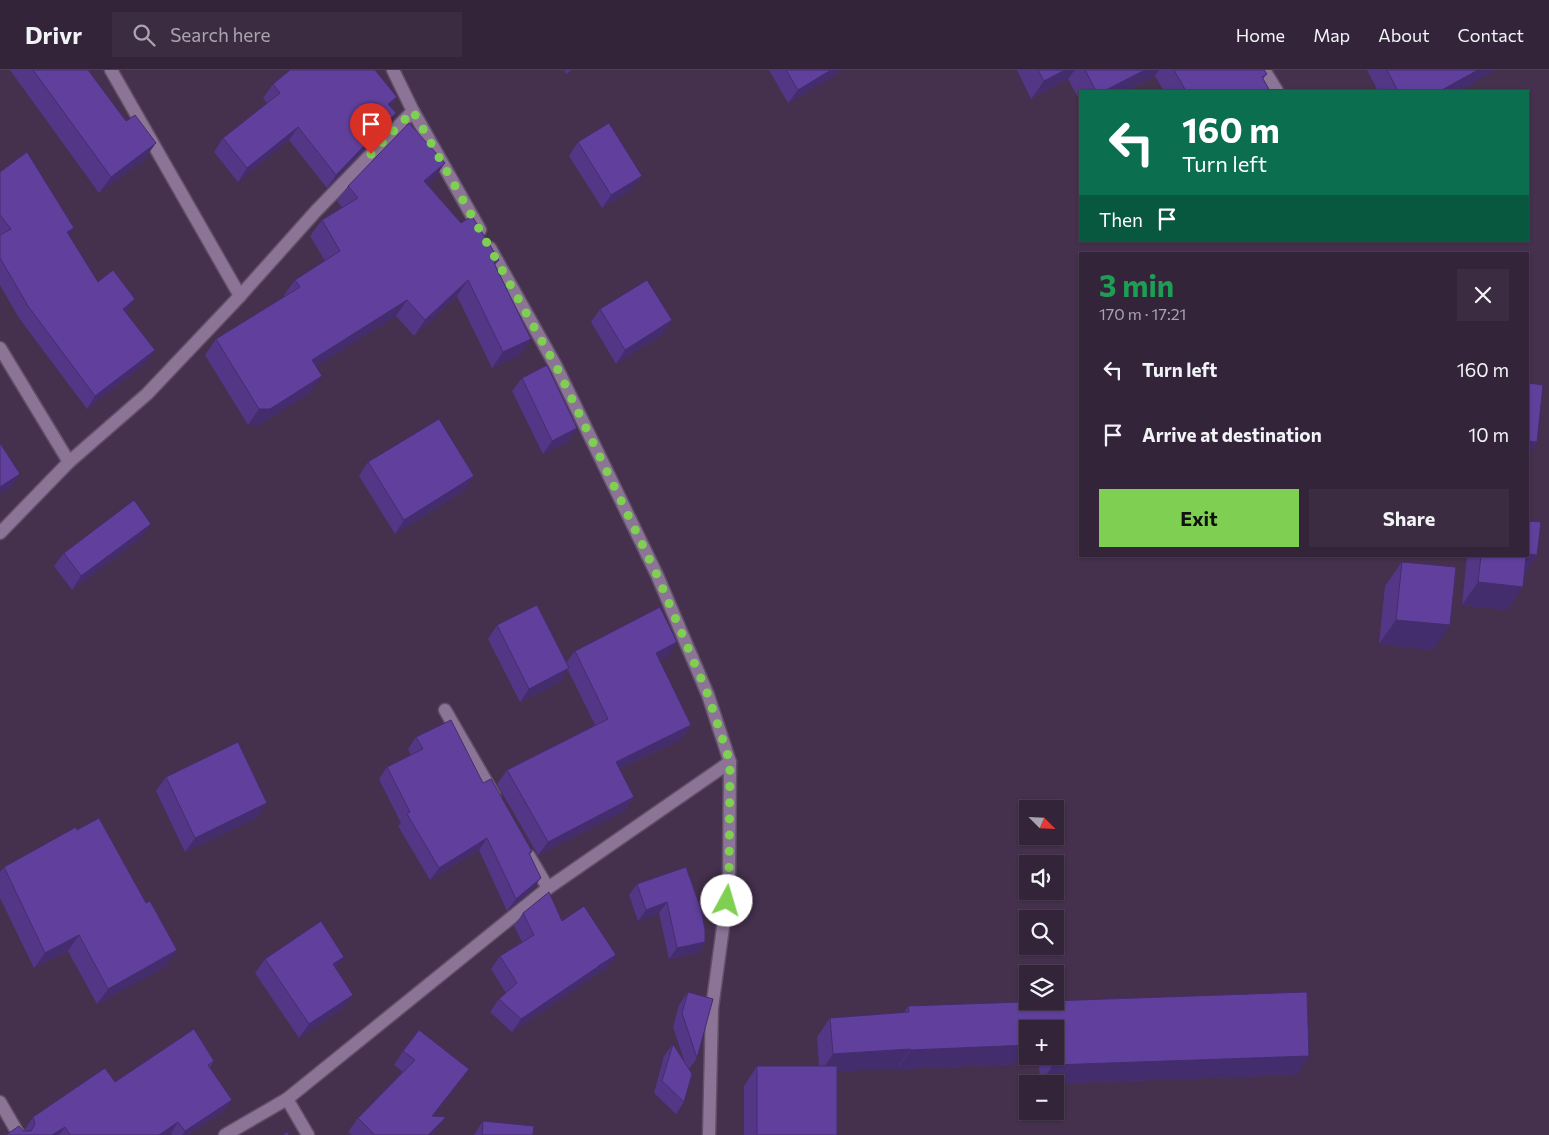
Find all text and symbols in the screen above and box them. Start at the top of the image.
search box [112,12,462,57]
text: Drivr [25,20,82,49]
icon: search [130,21,158,49]
text: Search here [170,23,271,46]
text: Home [1236,24,1285,46]
text: Map [1313,24,1350,46]
text: About [1378,24,1430,46]
text: Contact [1458,24,1524,46]
pin [350,103,392,154]
text: 160 m [1182,107,1280,150]
icon: arrive [357,110,385,138]
icon: left [1099,110,1164,175]
text: Turn left [1182,150,1267,177]
icon: arrive [1153,205,1181,233]
text: Then [1099,208,1143,231]
text: 3 min [1099,266,1174,303]
button: close [1457,269,1509,321]
text: 170 m · 17:21 [1099,304,1186,323]
icon: left [1099,356,1127,384]
text: Turn left [1142,358,1217,381]
text: 160 m [1457,358,1509,381]
icon: arrive [1099,421,1127,449]
text: Arrive at destination [1142,423,1322,446]
text: 10 m [1468,423,1509,446]
button: Exit [1099,489,1299,547]
button: Share [1309,489,1509,547]
north arrow [1019,800,1064,845]
map controls [1019,800,1064,1120]
button: sound [1019,855,1064,900]
position arrow [700,874,752,926]
button: search [1019,910,1064,955]
button: layers [1019,965,1064,1010]
button: + [1019,1020,1064,1065]
button: − [1019,1075,1064,1120]

